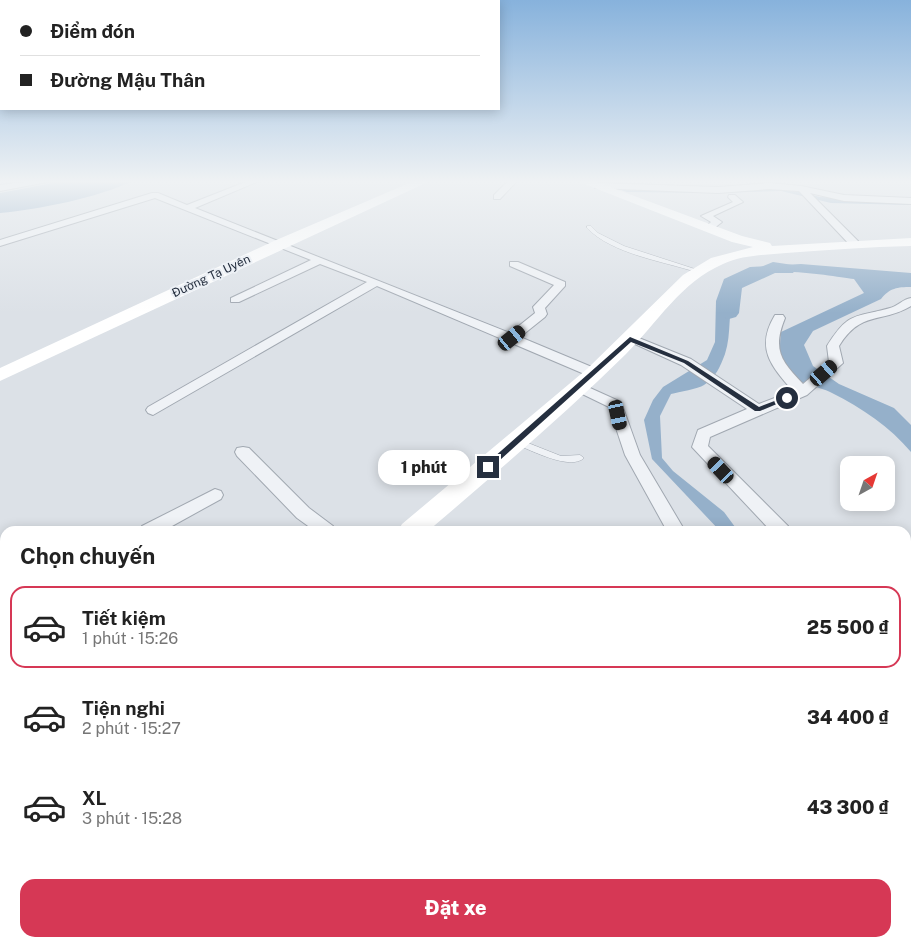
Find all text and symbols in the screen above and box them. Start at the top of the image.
text: Điểm đón [50,20,135,42]
text: Đường Mậu Thân [50,69,205,91]
street label: Đường Tạ Uyên [170,252,253,300]
car [495,323,528,353]
car [807,357,840,389]
route start [776,387,798,409]
car [607,399,628,431]
callout: 1 phút [378,450,470,484]
car [705,454,736,486]
route end [477,456,499,478]
north arrow [840,456,895,511]
map controls [840,456,895,511]
text: 1 phút [401,458,447,477]
text: Chọn chuyến [20,543,155,569]
icon: car [22,605,67,650]
text: Tiết kiệm [82,607,166,629]
text: 25 500 ₫ [807,616,889,638]
text: 1 phút · 15:26 [82,629,178,648]
icon: car [22,695,67,740]
text: Tiện nghi [82,697,165,719]
text: 34 400 ₫ [807,706,889,728]
text: 2 phút · 15:27 [82,719,181,738]
icon: car [22,785,67,830]
text: XL [82,787,107,809]
text: 43 300 ₫ [807,796,889,818]
text: 3 phút · 15:28 [82,809,182,828]
button: Đặt xe [20,879,891,937]

